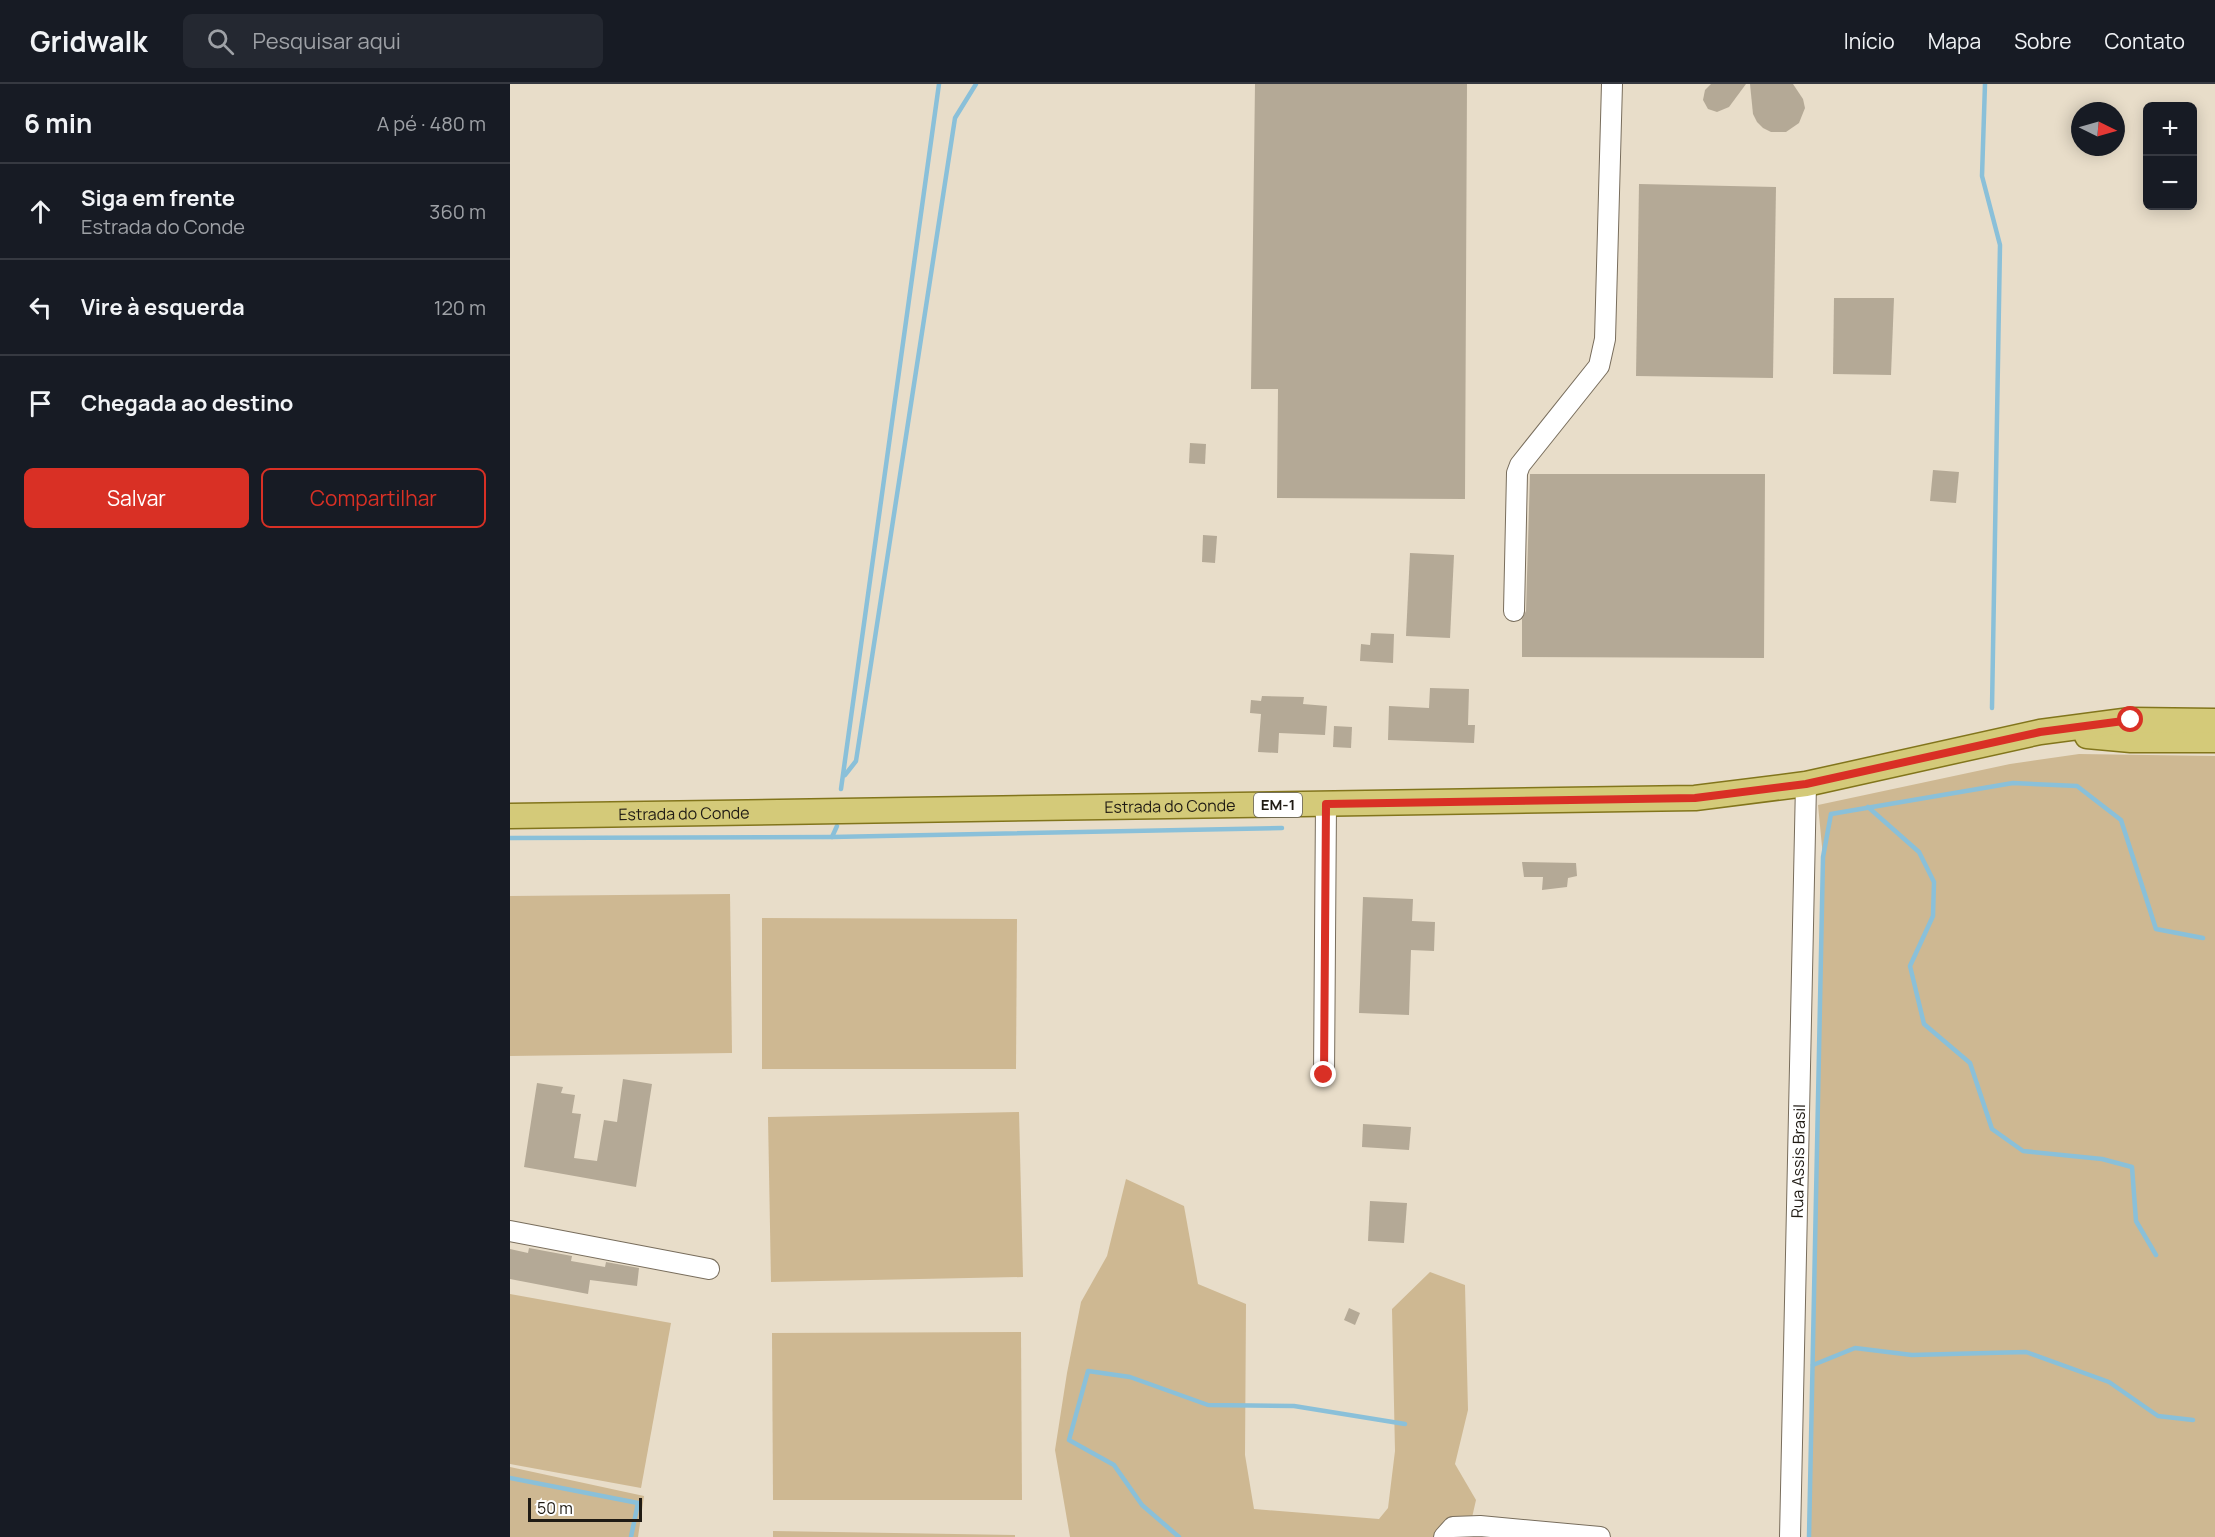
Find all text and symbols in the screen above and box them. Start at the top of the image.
search box [183,14,603,68]
text: Gridwalk [30,22,147,60]
icon: search [204,25,237,58]
text: Pesquisar aqui [252,26,401,56]
text: Início [1844,27,1895,55]
text: Mapa [1928,27,1981,55]
text: Sobre [2014,27,2072,55]
text: Contato [2105,27,2185,55]
north arrow [2071,102,2125,156]
map controls [2143,102,2197,210]
button: + [2143,102,2197,156]
text: 6 min [24,105,92,141]
text: A pé · 480 m [377,110,486,137]
button: − [2143,156,2197,210]
text: Siga em frente [81,183,235,213]
icon: ahead [24,195,57,228]
text: 360 m [429,198,486,225]
text: Estrada do Conde [81,213,245,240]
icon: left [24,291,57,324]
text: Vire à esquerda [81,292,245,322]
text: 120 m [434,294,486,321]
icon: arrive [24,387,57,420]
text: Chegada ao destino [81,388,293,418]
button: Salvar [24,468,249,528]
button: Compartilhar [261,468,486,528]
route start [2117,706,2143,732]
road number: EM-1 [1254,793,1302,817]
street label: Estrada do Conde [1104,794,1236,818]
street label: Estrada do Conde [618,801,750,825]
route end [1310,1061,1336,1087]
street label: Rua Assis Brasil [1786,1104,1810,1218]
scale bar [528,1495,642,1522]
text: 50 m [537,1497,573,1519]

